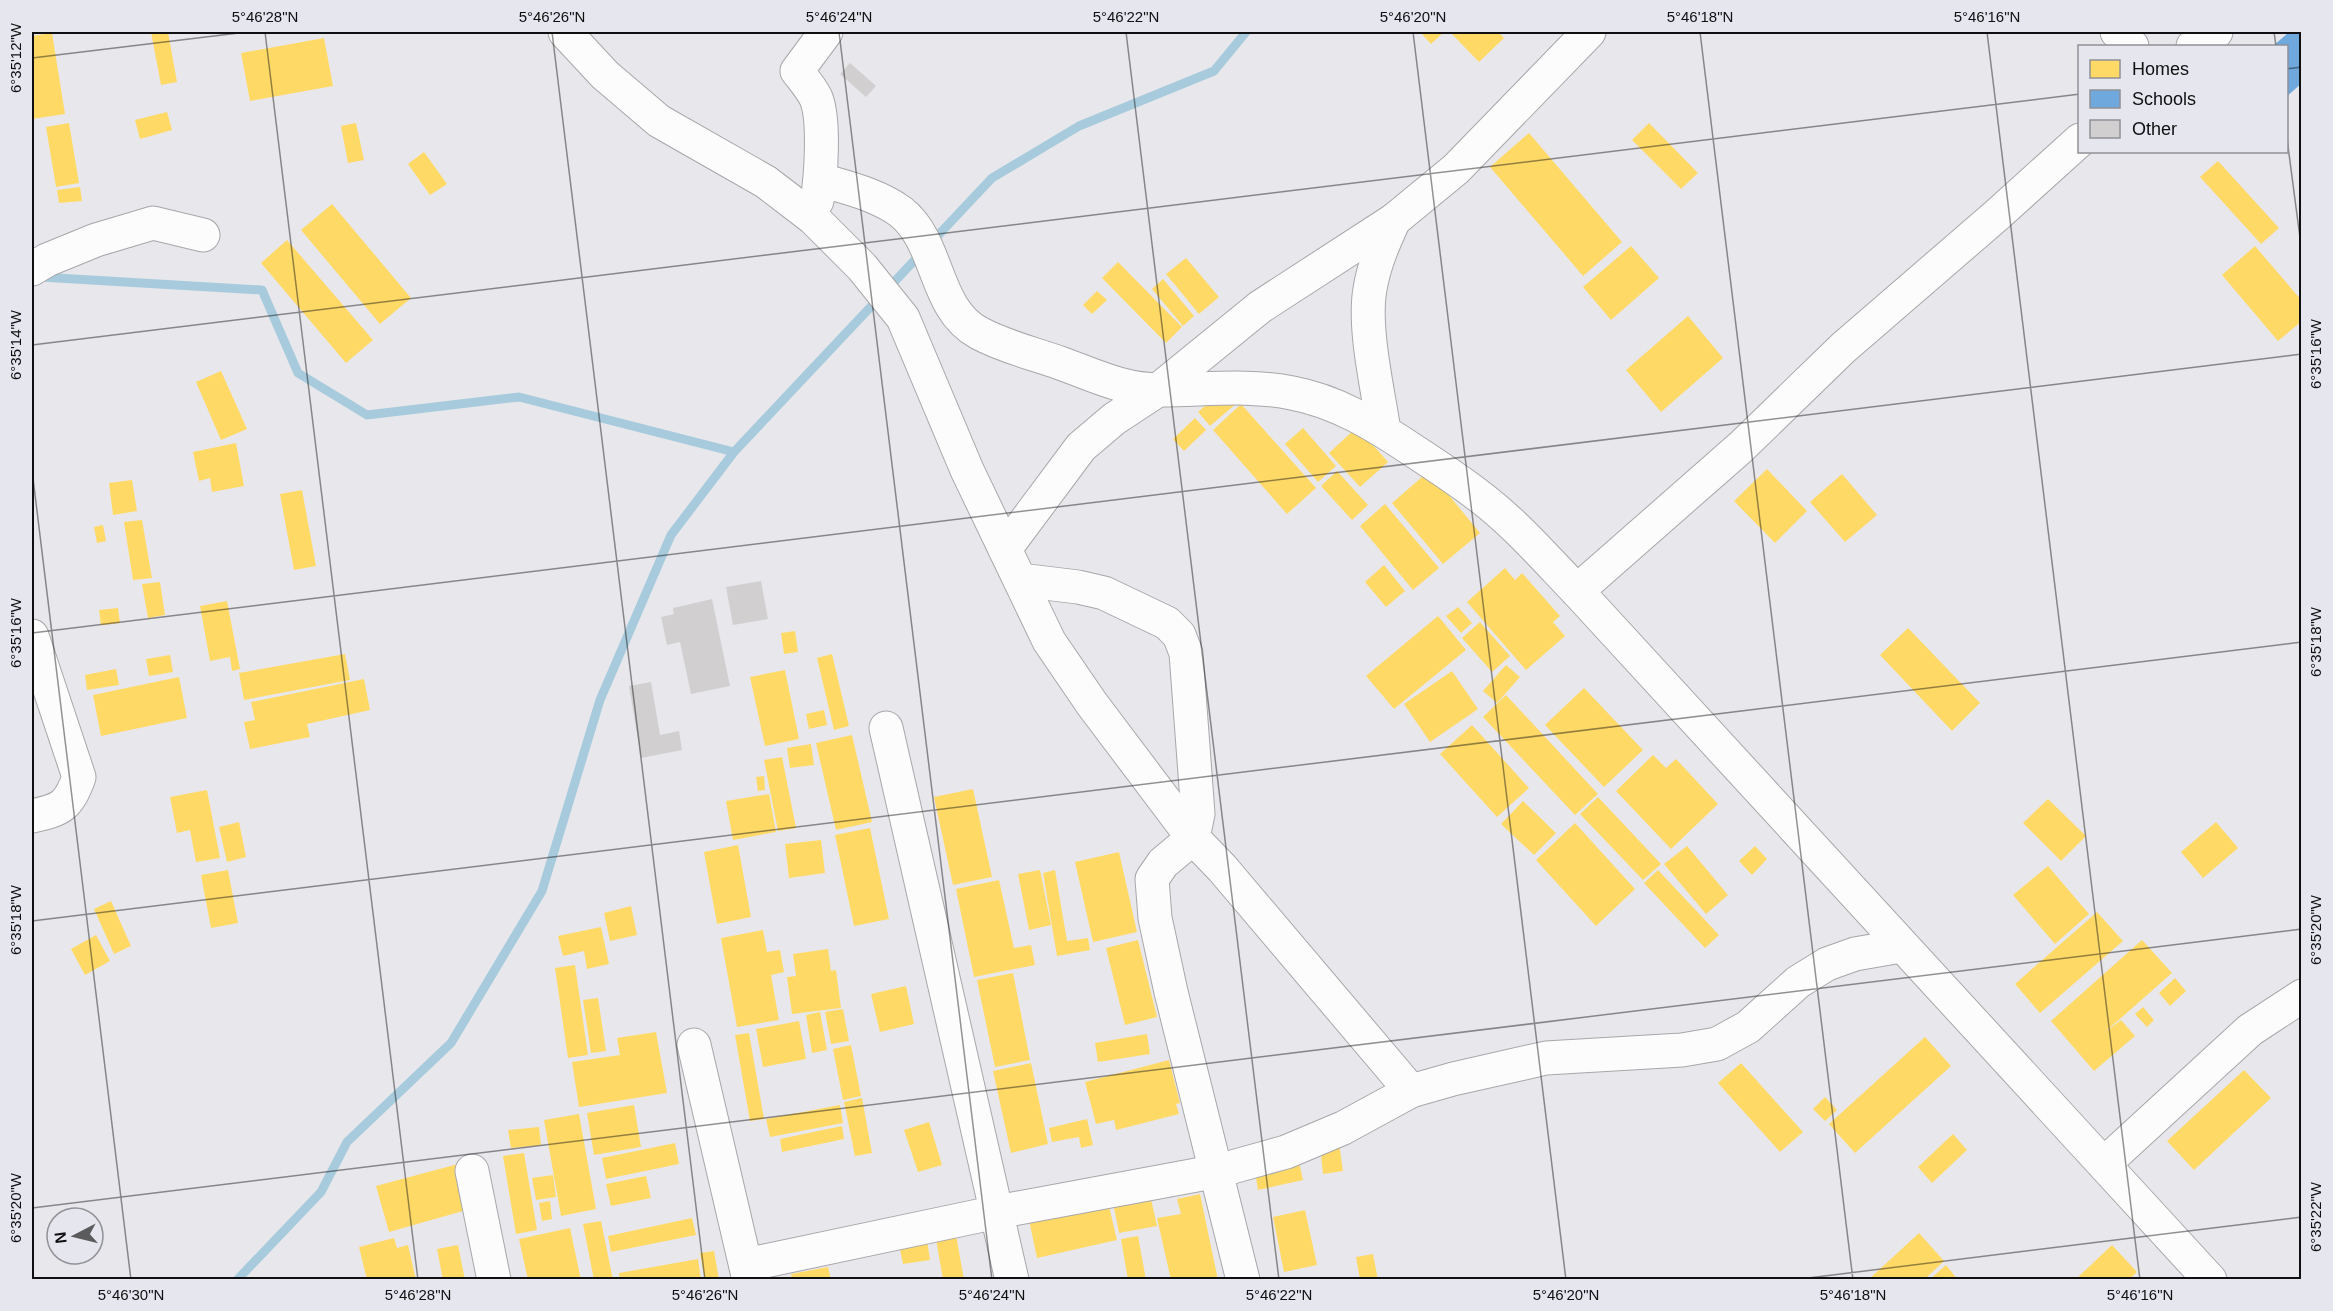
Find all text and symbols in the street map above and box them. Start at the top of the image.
text: 5°46'28"N [232,8,298,25]
text: 5°46'26"N [519,8,585,25]
text: 5°46'24"N [806,8,872,25]
text: 5°46'22"N [1093,8,1159,25]
text: 5°46'20"N [1380,8,1446,25]
text: 5°46'18"N [1667,8,1733,25]
text: 5°46'16"N [1954,8,2020,25]
text: 6°35'12"W [7,22,24,93]
legend [2078,45,2288,153]
text: Homes [2132,59,2189,79]
text: Schools [2132,89,2196,109]
text: Other [2132,119,2177,139]
text: 6°35'14"W [7,309,24,380]
text: 6°35'16"W [2307,318,2324,389]
text: 6°35'16"W [7,597,24,668]
text: 6°35'18"W [2307,606,2324,677]
text: 6°35'18"W [7,884,24,955]
text: 6°35'20"W [2307,894,2324,965]
text: 6°35'20"W [7,1172,24,1243]
text: 6°35'22"W [2307,1181,2324,1252]
north arrow [45,1206,105,1266]
text: N [51,1231,70,1245]
text: 5°46'30"N [98,1286,164,1303]
text: 5°46'28"N [385,1286,451,1303]
text: 5°46'26"N [672,1286,738,1303]
text: 5°46'24"N [959,1286,1025,1303]
text: 5°46'22"N [1246,1286,1312,1303]
text: 5°46'20"N [1533,1286,1599,1303]
text: 5°46'18"N [1820,1286,1886,1303]
text: 5°46'16"N [2107,1286,2173,1303]

